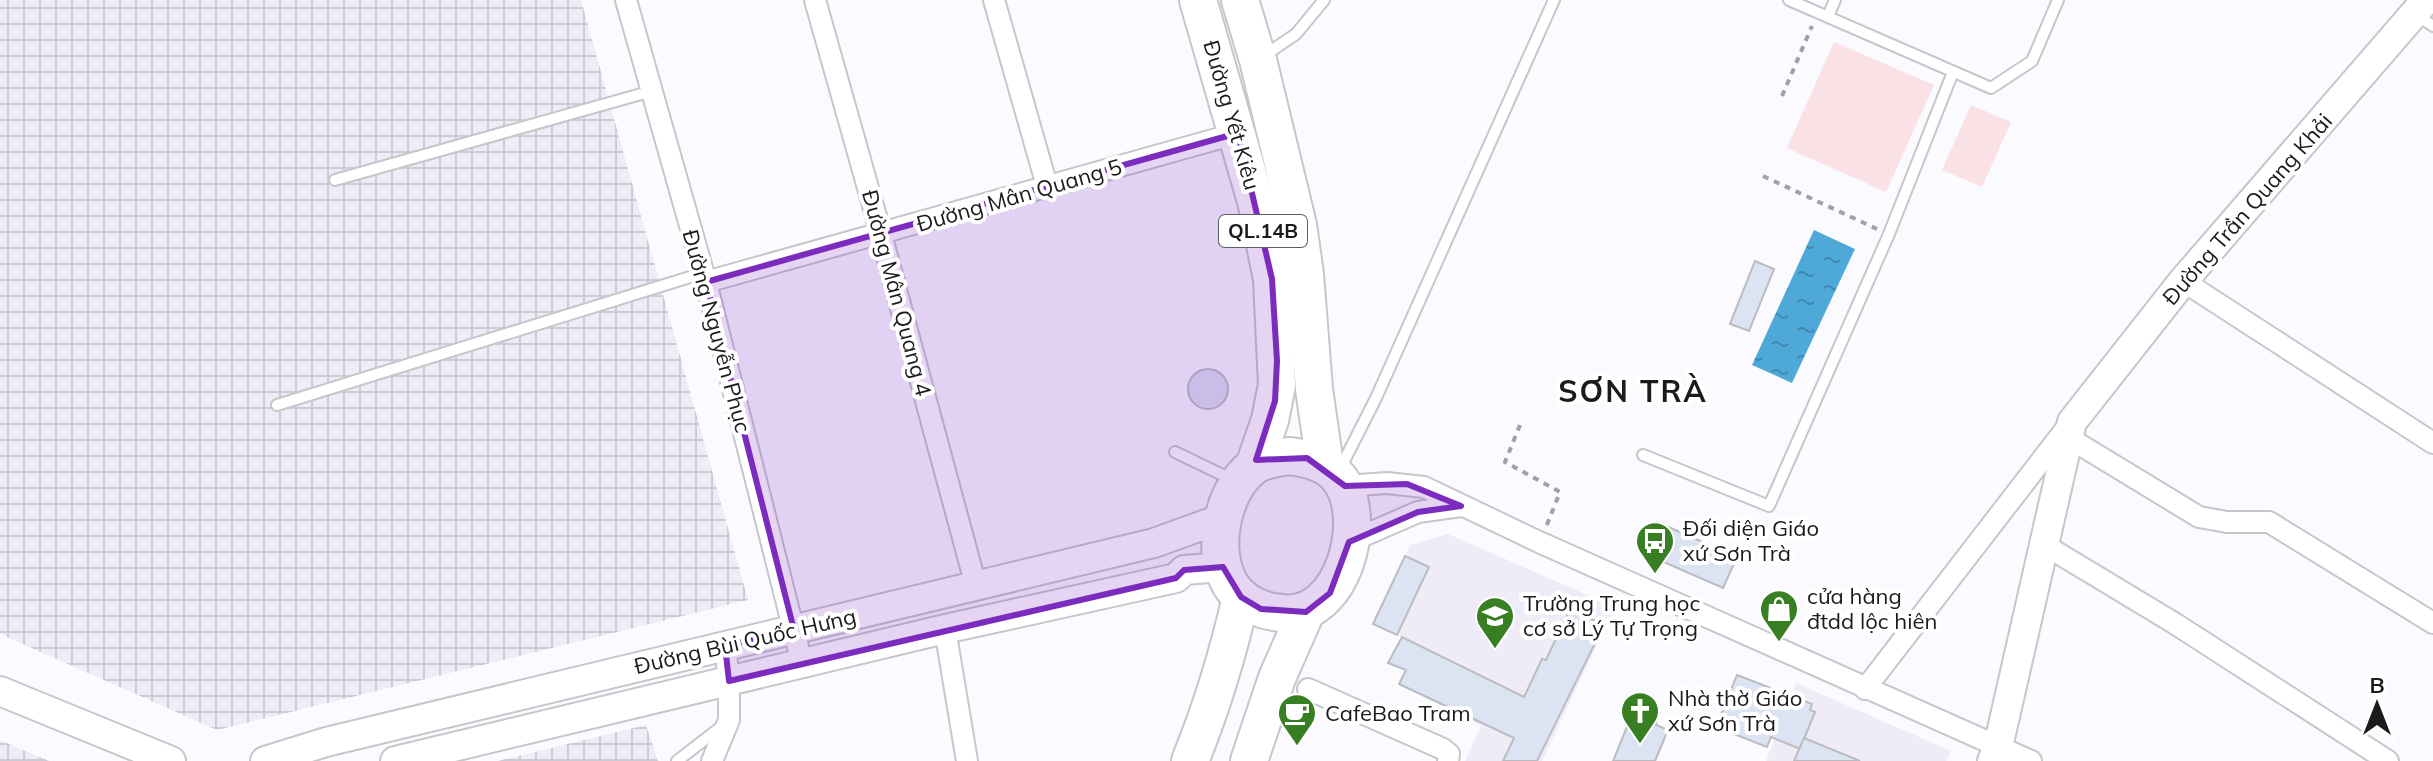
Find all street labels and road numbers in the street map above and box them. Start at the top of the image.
street label: Đường Yết Kiêu [1197,37,1267,193]
street label: Đường Trần Quang Khải [2156,107,2338,311]
street label: Đường Mân Quang 5 [913,152,1125,238]
street label: Đường Mân Quang 4 [856,187,938,399]
road number: QL.14B [1219,215,1307,247]
street label: Đường Nguyễn Phục [676,226,758,436]
street label: Đường Bùi Quốc Hưng [631,602,859,680]

